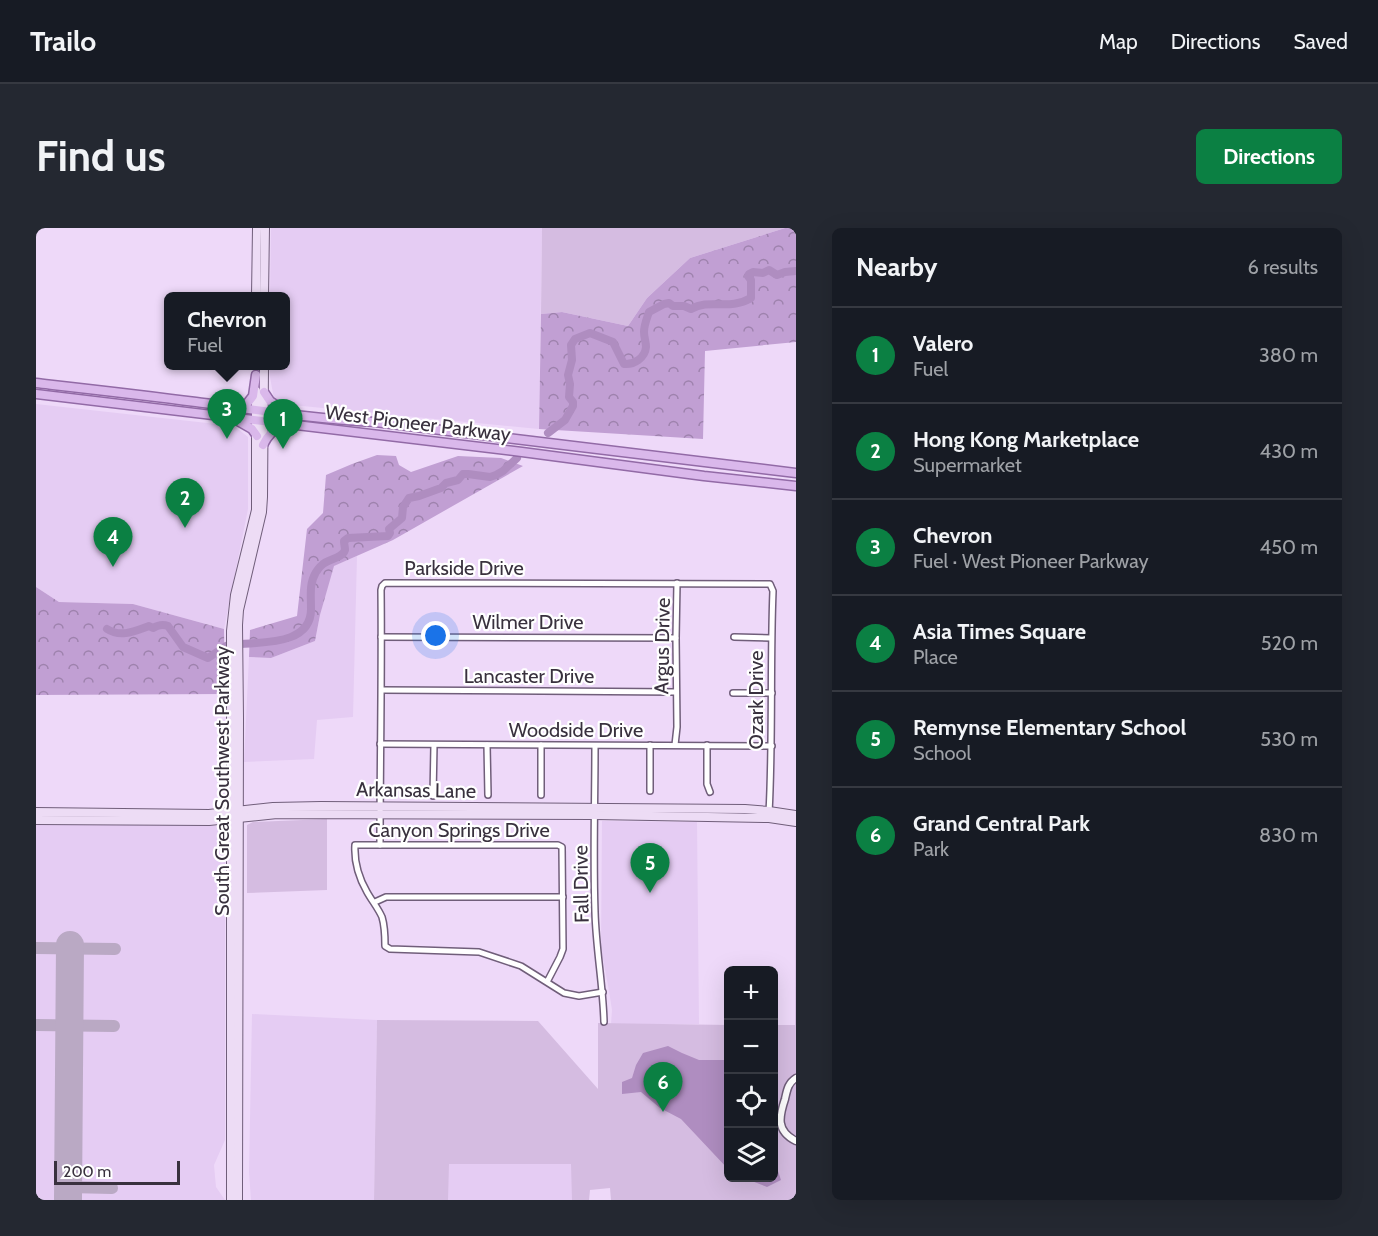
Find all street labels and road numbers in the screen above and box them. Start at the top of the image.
street label: West Pioneer Parkway [324,400,512,446]
street label: Parkside Drive [404,556,524,580]
street label: Argus Drive [649,597,675,695]
street label: Wilmer Drive [472,610,584,634]
street label: South Great Southwest Parkway [210,646,234,916]
street label: Ozark Drive [744,651,768,749]
street label: Lancaster Drive [464,664,594,688]
street label: Woodside Drive [509,718,643,742]
street label: Arkansas Lane [356,777,476,803]
street label: Canyon Springs Drive [368,818,550,842]
street label: Fall Drive [568,845,594,923]

